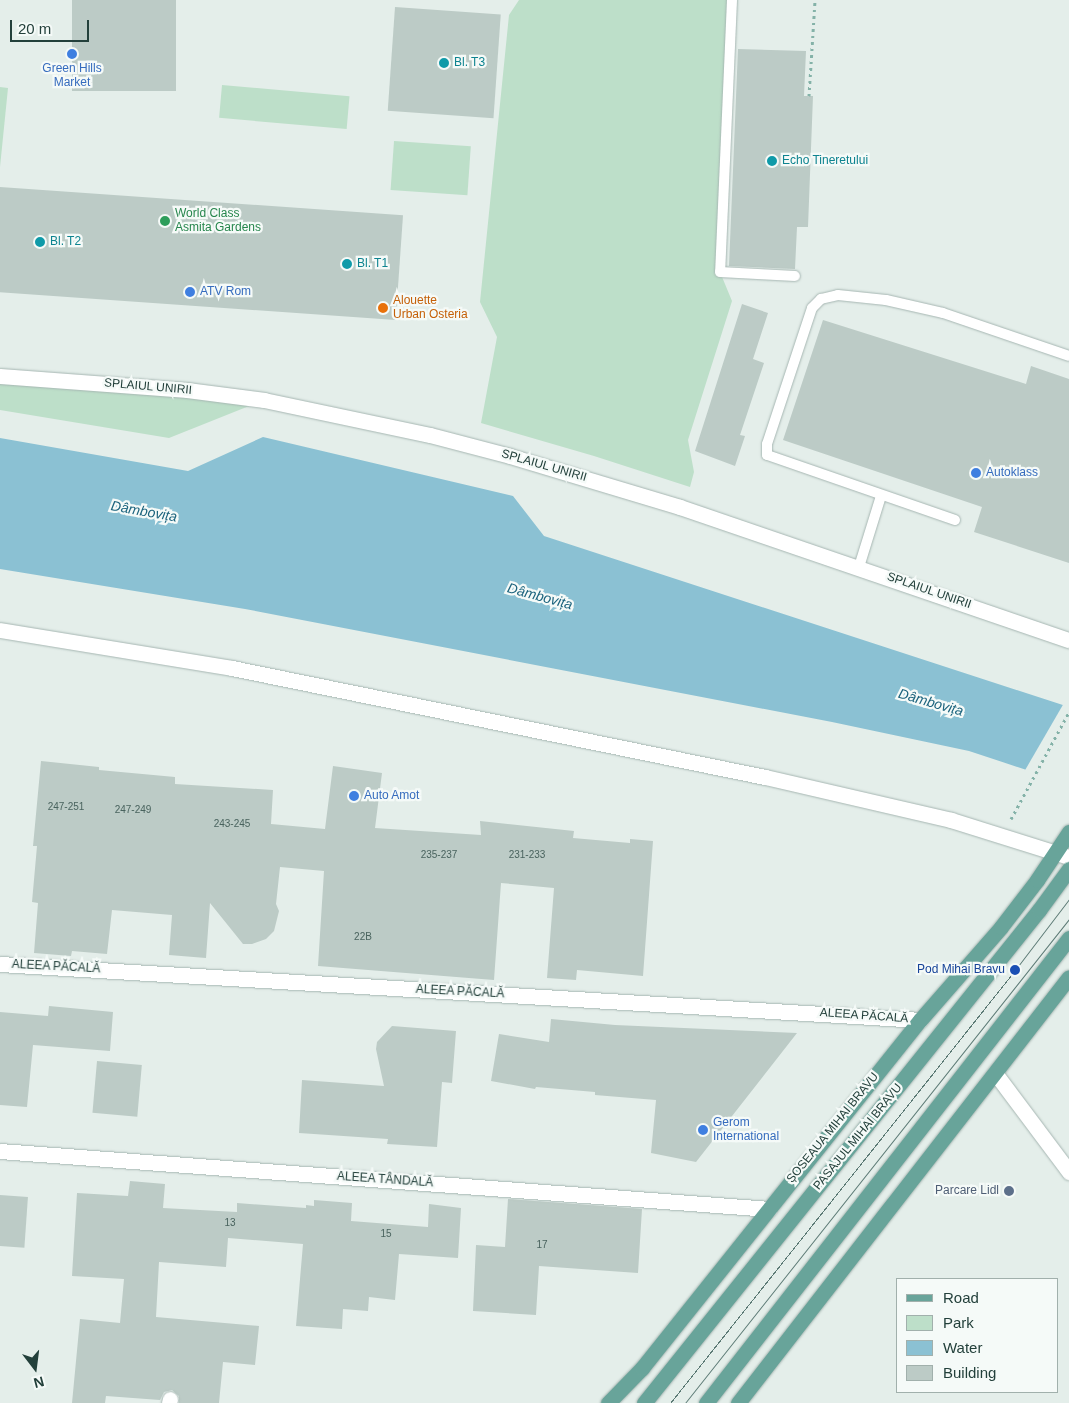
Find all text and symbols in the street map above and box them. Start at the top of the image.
scale bar [12,10,91,42]
text: 20 m [18,20,51,37]
marker: Green Hills Market [66,48,78,60]
place label: Bl. T3 [454,56,485,70]
marker: Bl. T3 [438,57,450,69]
place label: Green Hills Market [42,62,102,90]
place label: Echo Tineretului [782,154,868,168]
marker: Echo Tineretului [766,155,778,167]
place label: World Class Asmita Gardens [175,207,261,235]
marker: World Class Asmita Gardens [159,215,171,227]
place label: Bl. T2 [50,235,81,249]
marker: Bl. T2 [34,236,46,248]
place label: Bl. T1 [357,257,388,271]
marker: Bl. T1 [341,258,353,270]
place label: ATV Rom [200,285,251,299]
marker: ATV Rom [184,286,196,298]
place label: Alouette Urban Osteria [393,294,468,322]
marker: Alouette Urban Osteria [377,302,389,314]
street label: SPLAIUL UNIRII [103,376,193,398]
street label: SPLAIUL UNIRII [499,447,589,485]
place label: Autoklass [986,466,1038,480]
marker: Autoklass [970,467,982,479]
water label: Dâmbovița [110,497,178,525]
street label: SPLAIUL UNIRII [885,570,973,612]
water label: Dâmbovița [506,579,574,613]
water label: Dâmbovița [897,685,965,719]
place label: Auto Amot [364,789,420,803]
marker: Auto Amot [348,790,360,802]
house number: 247-251 [48,801,84,813]
house number: 247-249 [115,804,151,816]
house number: 243-245 [214,818,250,830]
house number: 235-237 [421,849,457,861]
house number: 231-233 [509,849,545,861]
house number: 22B [354,931,372,943]
street label: ALEEA PĂCALĂ [11,957,101,977]
place label: Pod Mihai Bravu [917,963,1005,977]
marker: Pod Mihai Bravu [1009,964,1021,976]
street label: ALEEA PĂCALĂ [415,982,505,1002]
street label: ALEEA PĂCALĂ [819,1006,909,1026]
street label: ȘOSEAUA MIHAI BRAVU [784,1070,882,1186]
street label: PASAJUL MIHAI BRAVU [811,1081,905,1193]
place label: Gerom International [713,1116,779,1144]
marker: Gerom International [697,1124,709,1136]
street label: ALEEA TÂNDALĂ [336,1169,434,1191]
place label: Parcare Lidl [935,1184,999,1198]
marker: Parcare Lidl [1003,1185,1015,1197]
house number: 13 [224,1217,236,1229]
house number: 15 [380,1228,392,1240]
house number: 17 [536,1239,548,1251]
legend [896,1278,1059,1393]
text: Road [943,1289,979,1306]
text: Park [943,1314,974,1331]
text: Water [943,1339,982,1356]
north arrow [10,1343,60,1393]
text: Building [943,1364,996,1381]
text: N [32,1373,46,1392]

